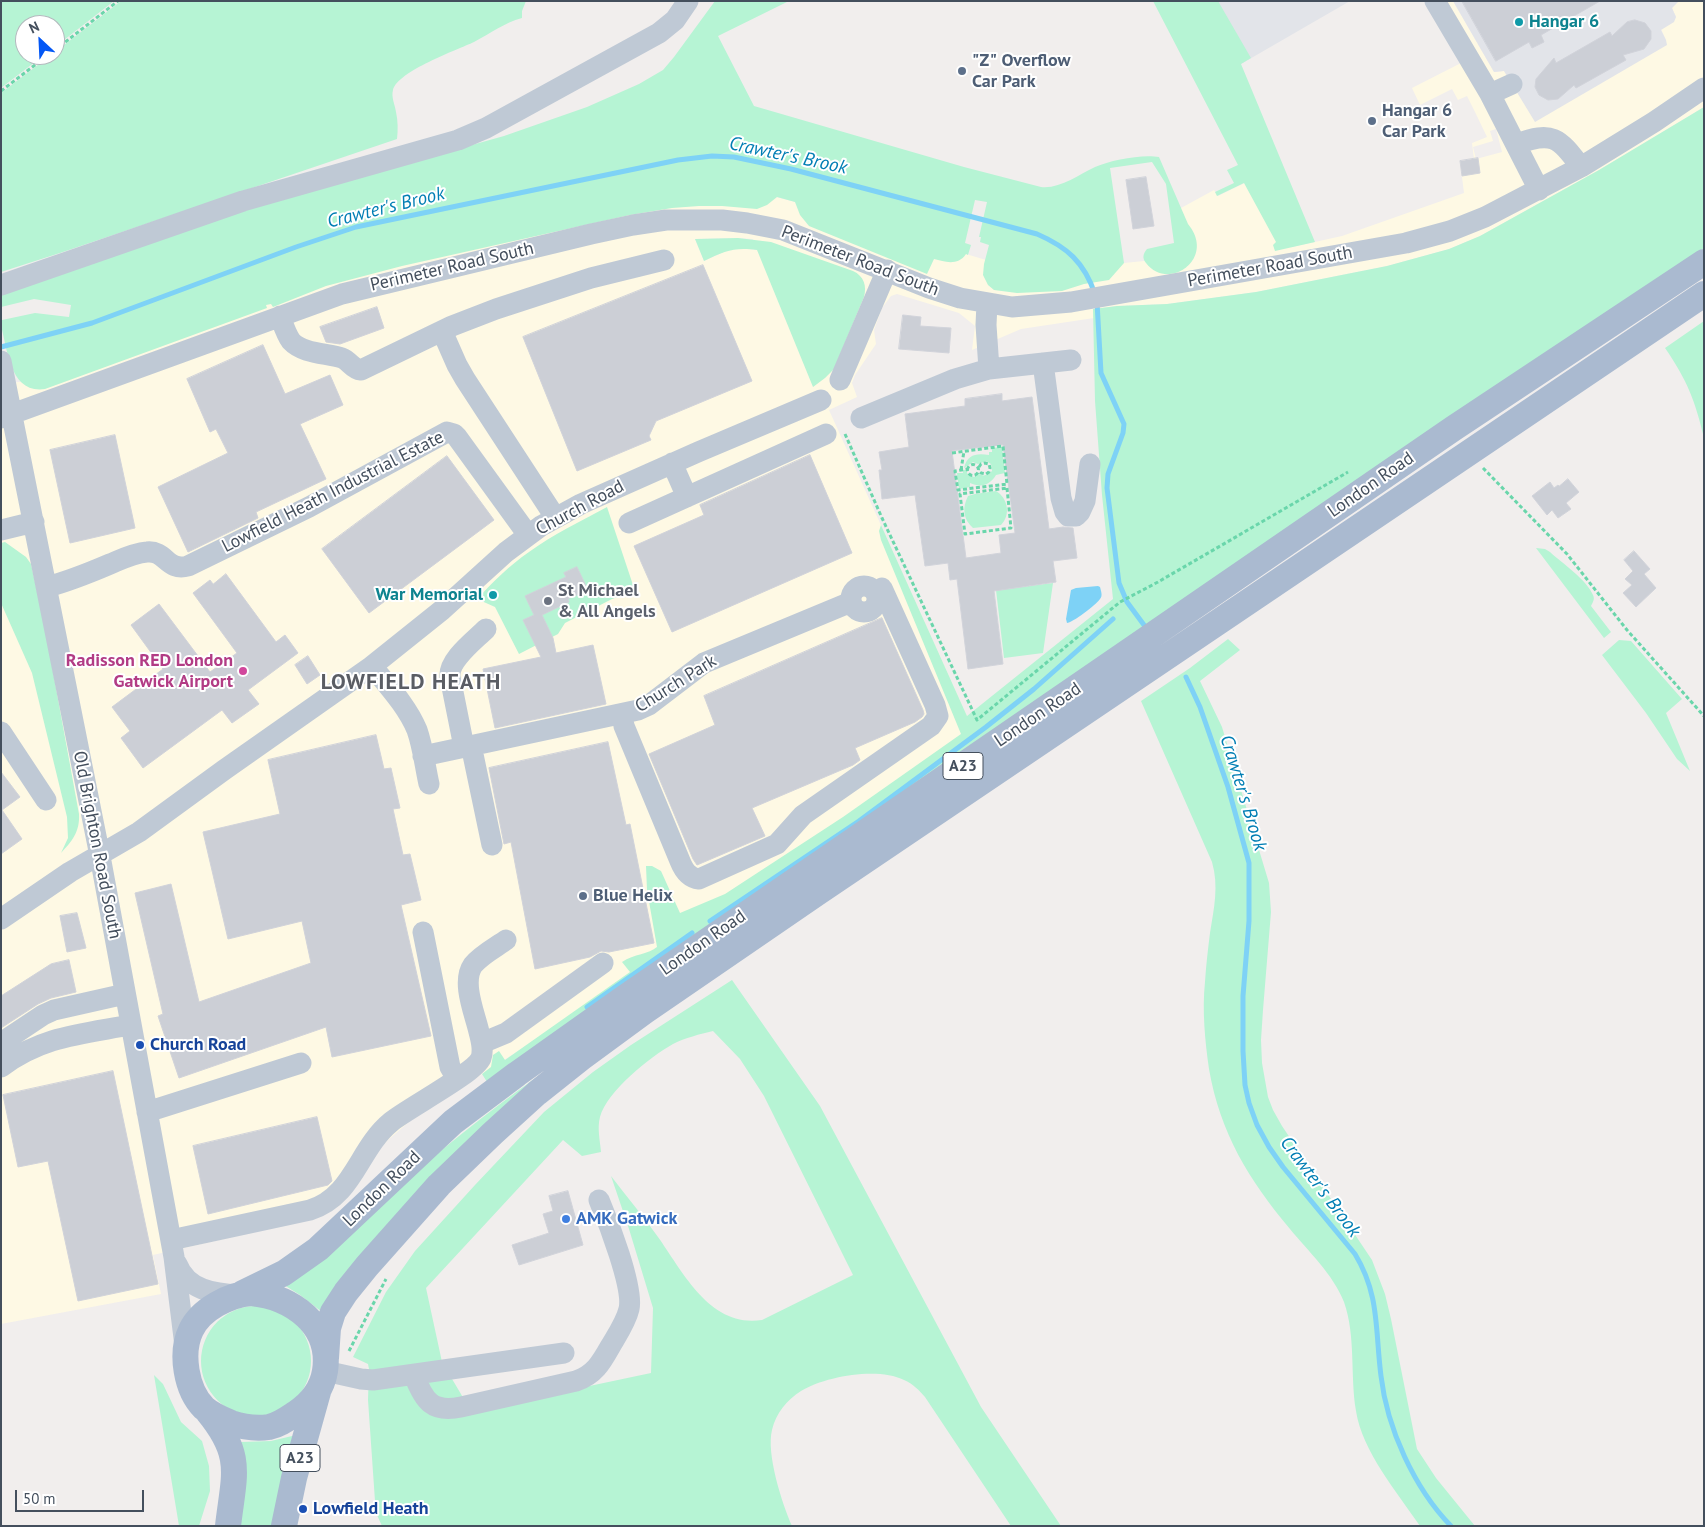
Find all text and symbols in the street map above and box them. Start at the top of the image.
place label: Hangar 6 [1529,11,1599,33]
north arrow [15,15,65,65]
marker: Hangar 6 [1513,16,1525,28]
text: N [26,17,42,37]
place label: "Z" Overflow Car Park [972,50,1070,92]
marker: "Z" Overflow Car Park [956,65,968,77]
place label: Hangar 6 Car Park [1382,100,1452,142]
marker: Hangar 6 Car Park [1366,115,1378,127]
water label: Crawter's Brook [727,132,849,180]
water label: Crawter's Brook [325,182,447,234]
street label: Perimeter Road South [778,221,942,301]
street label: Perimeter Road South [368,238,536,296]
street label: Perimeter Road South [1186,242,1354,292]
street label: Lowfield Heath Industrial Estate [219,427,447,557]
street label: London Road [1324,448,1418,522]
street label: Church Road [532,476,628,540]
place label: St Michael & All Angels [558,580,656,622]
place label: War Memorial [375,584,483,606]
marker: War Memorial [487,589,499,601]
marker: St Michael & All Angels [542,595,554,607]
place label: Radisson RED London Gatwick Airport [66,650,233,692]
street label: Church Park [631,651,721,717]
marker: Radisson RED London Gatwick Airport [237,665,249,677]
district label: LOWFIELD HEATH [319,670,503,696]
street label: London Road [991,678,1085,752]
water label: Crawter's Brook [1215,732,1271,854]
street label: Old Brighton Road South [68,749,126,941]
road number: A23 [943,752,983,779]
place label: Blue Helix [593,885,673,907]
marker: Blue Helix [577,890,589,902]
street label: London Road [656,906,750,980]
place label: Church Road [150,1034,246,1056]
marker: Church Road [134,1039,146,1051]
water label: Crawter's Brook [1275,1132,1365,1242]
street label: London Road [339,1147,425,1231]
place label: AMK Gatwick [576,1208,677,1230]
marker: AMK Gatwick [560,1213,572,1225]
road number: A23 [280,1445,320,1472]
scale bar [18,1480,146,1512]
text: 50 m [23,1489,56,1508]
place label: Lowfield Heath [313,1498,429,1520]
marker: Lowfield Heath [297,1503,309,1515]

